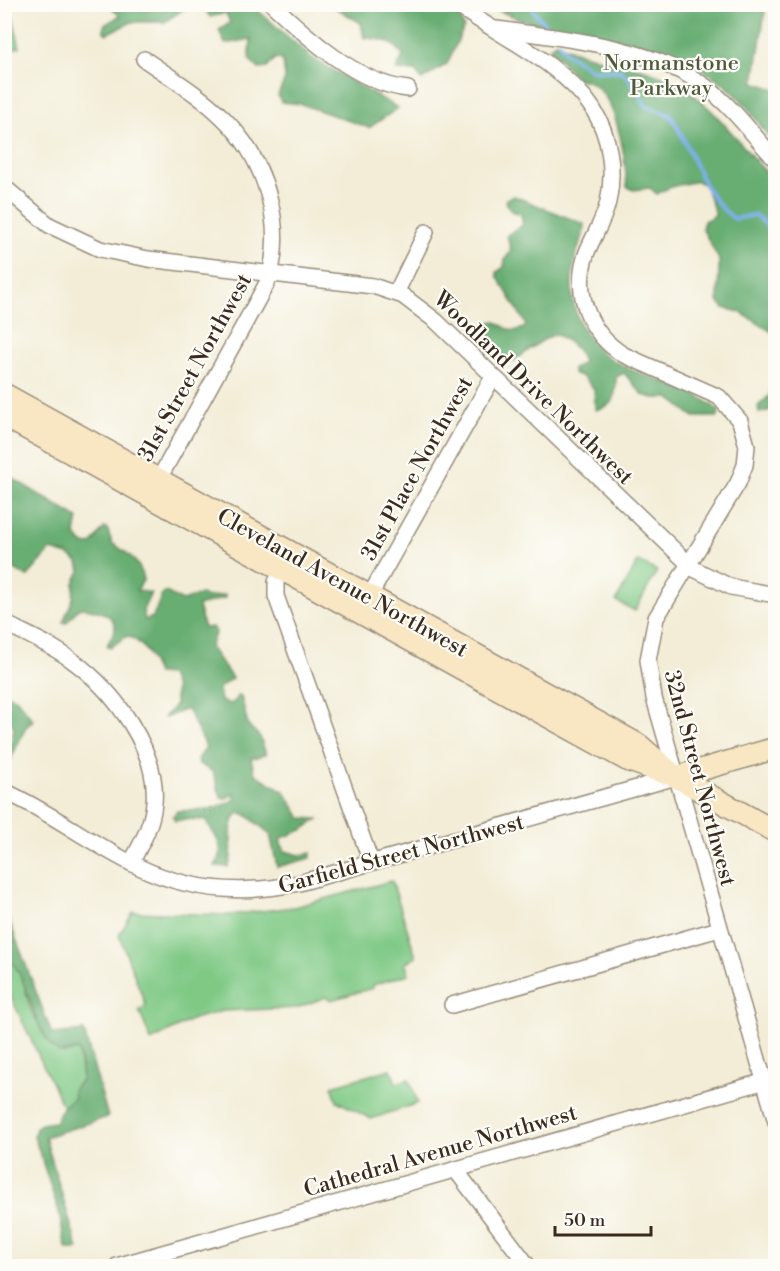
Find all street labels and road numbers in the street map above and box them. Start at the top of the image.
street label: 31st Street Northwest [132,269,258,467]
street label: Woodland Drive Northwest [427,285,639,491]
street label: 31st Place Northwest [356,372,479,565]
street label: Cleveland Avenue Northwest [212,503,473,664]
street label: 32nd Street Northwest [658,667,741,890]
street label: Garfield Street Northwest [276,809,527,900]
street label: Cathedral Avenue Northwest [301,1099,580,1203]

